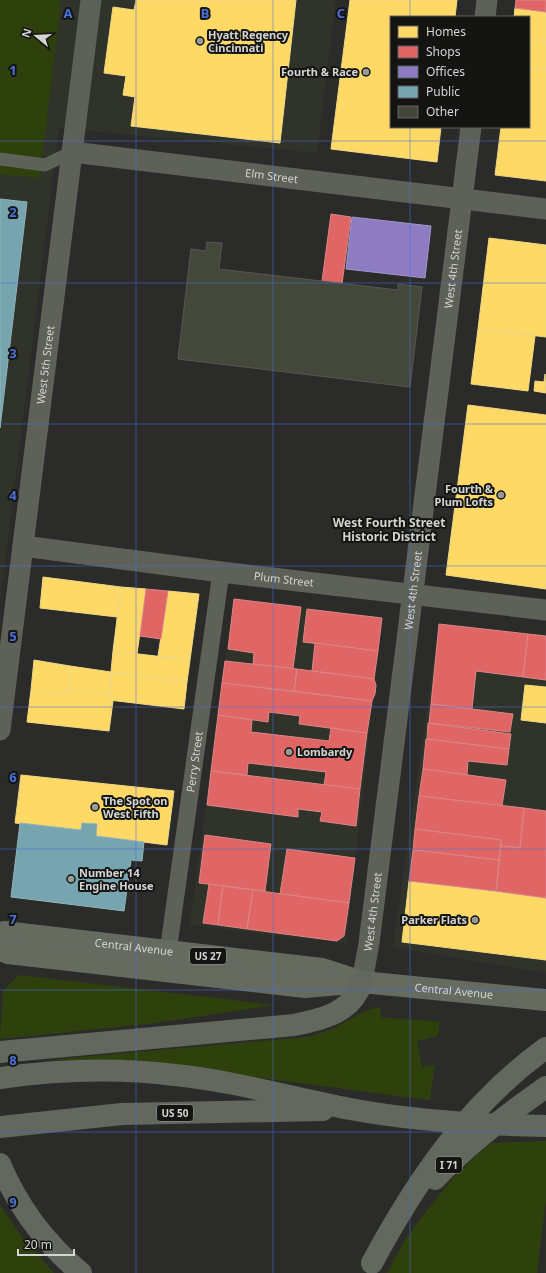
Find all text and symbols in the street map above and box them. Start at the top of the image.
text: A [64,4,73,22]
text: B [201,4,209,22]
text: C [337,4,345,22]
north arrow [16,16,56,56]
legend [390,16,530,128]
text: Homes [426,23,466,40]
text: N [17,26,35,39]
place label: Hyatt Regency Cincinnati [208,27,289,55]
marker: Hyatt Regency Cincinnati [195,36,205,46]
text: Shops [426,43,461,60]
text: 1 [9,61,17,79]
text: Offices [426,63,465,80]
place label: Fourth & Race [281,64,358,79]
marker: Fourth & Race [361,67,371,77]
text: Public [426,83,460,100]
text: Other [426,103,459,120]
street label: Elm Street [244,165,299,186]
text: 2 [9,203,17,221]
street label: West 4th Street [440,229,465,309]
street label: West 5th Street [33,325,57,405]
text: 3 [9,344,17,362]
place label: Fourth & Plum Lofts [435,481,494,509]
text: 4 [9,486,17,504]
marker: Fourth & Plum Lofts [496,490,506,500]
district label: West Fourth Street Historic District [333,514,445,545]
street label: West 4th Street [400,550,425,630]
street label: Plum Street [253,568,315,590]
text: 5 [9,627,17,645]
street label: Perry Street [182,730,206,793]
place label: Lombardy [297,744,353,759]
marker: Lombardy [284,747,294,757]
text: 6 [9,768,17,786]
place label: The Spot on West Fifth [103,793,167,821]
marker: The Spot on West Fifth [90,802,100,812]
place label: Number 14 Engine House [79,865,154,893]
street label: West 4th Street [360,872,385,952]
marker: Number 14 Engine House [66,874,76,884]
text: 7 [9,910,17,928]
place label: Parker Flats [401,912,467,927]
marker: Parker Flats [470,915,480,925]
street label: Central Avenue [94,935,174,959]
road number: US 27 [190,948,226,964]
street label: Central Avenue [414,979,494,1002]
text: 8 [9,1051,17,1069]
road number: US 50 [157,1105,193,1121]
road number: I 71 [436,1157,462,1173]
text: 9 [9,1193,17,1211]
scale bar [18,1231,74,1257]
text: 20 m [24,1236,52,1253]

